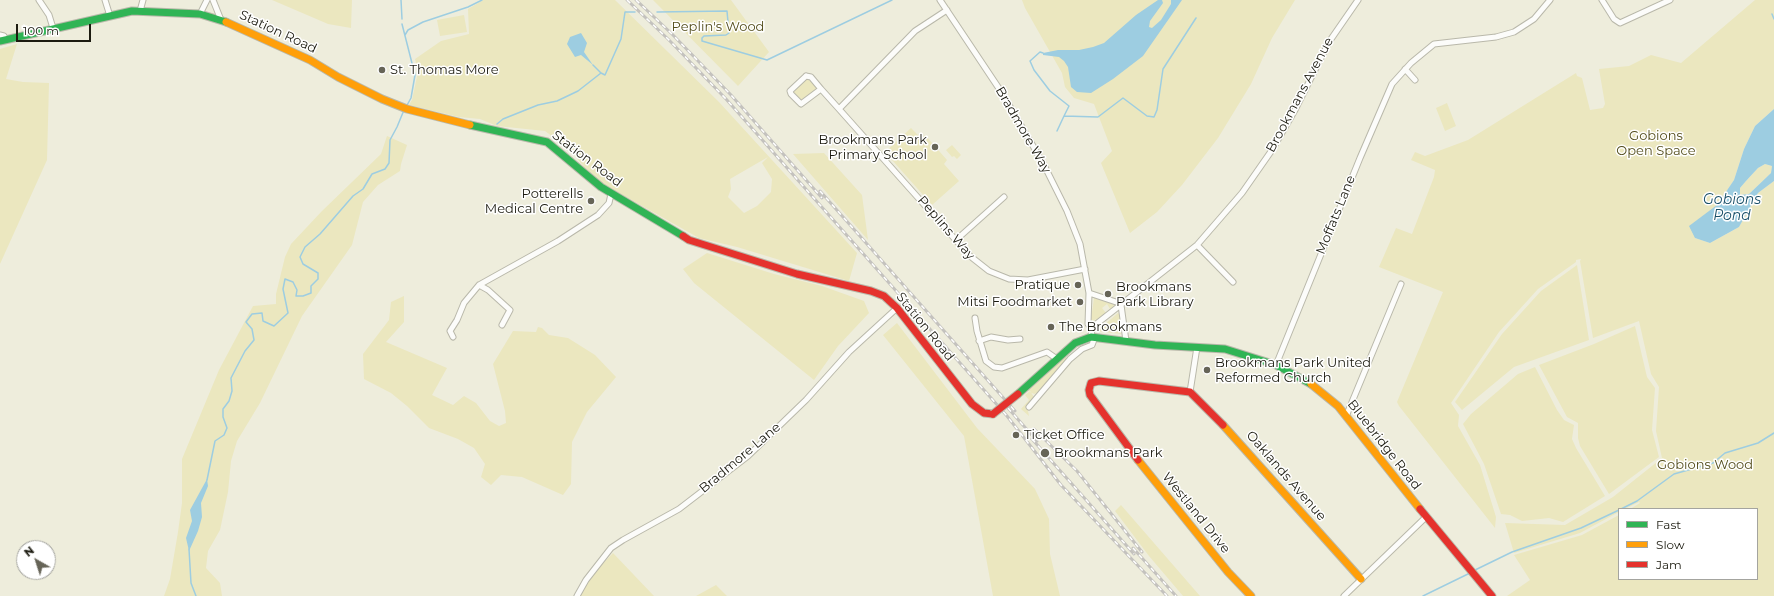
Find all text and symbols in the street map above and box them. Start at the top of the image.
street label: Station Road [237,7,319,57]
scale bar [18,16,93,42]
park label: Peplin's Wood [672,19,764,35]
text: 100 m [23,23,59,38]
street label: Brookmans Avenue [1263,35,1337,155]
place label: St. Thomas More [390,62,499,78]
marker: St. Thomas More [377,65,387,75]
street label: Bradmore Way [992,84,1054,176]
street label: Station Road [549,128,625,190]
park label: Gobions Open Space [1616,128,1696,159]
place label: Brookmans Park Primary School [818,132,927,163]
marker: Brookmans Park Primary School [930,142,940,152]
street label: Moffats Lane [1313,173,1359,257]
place label: Potterells Medical Centre [485,186,583,217]
water label: Gobions Pond [1703,192,1761,224]
street label: Peplins Way [914,193,978,263]
marker: Potterells Medical Centre [586,196,596,206]
place label: Pratique [1014,277,1070,293]
place label: Brookmans Park Library [1116,279,1194,310]
marker: Pratique [1073,280,1083,290]
marker: Brookmans Park Library [1103,289,1113,299]
street label: Station Road [893,290,957,364]
place label: Mitsi Foodmarket [957,294,1072,310]
marker: Mitsi Foodmarket [1075,297,1085,307]
place label: The Brookmans [1059,319,1162,335]
marker: The Brookmans [1046,322,1056,332]
place label: Brookmans Park United Reformed Church [1215,355,1371,386]
marker: Brookmans Park United Reformed Church [1202,365,1212,375]
street label: Bluebridge Road [1344,397,1424,493]
street label: Bradmore Lane [696,420,784,496]
place label: Ticket Office [1024,427,1104,443]
street label: Oaklands Avenue [1243,428,1329,524]
marker: Ticket Office [1011,430,1021,440]
place label: Brookmans Park [1054,445,1163,461]
marker: Brookmans Park [1039,447,1051,459]
park label: Gobions Wood [1657,457,1753,473]
street label: Westland Drive [1159,469,1233,557]
legend [1618,508,1758,580]
text: Fast [1656,517,1681,532]
text: Slow [1656,537,1685,552]
north arrow [16,540,56,580]
text: N [21,543,37,560]
text: Jam [1656,557,1682,572]

